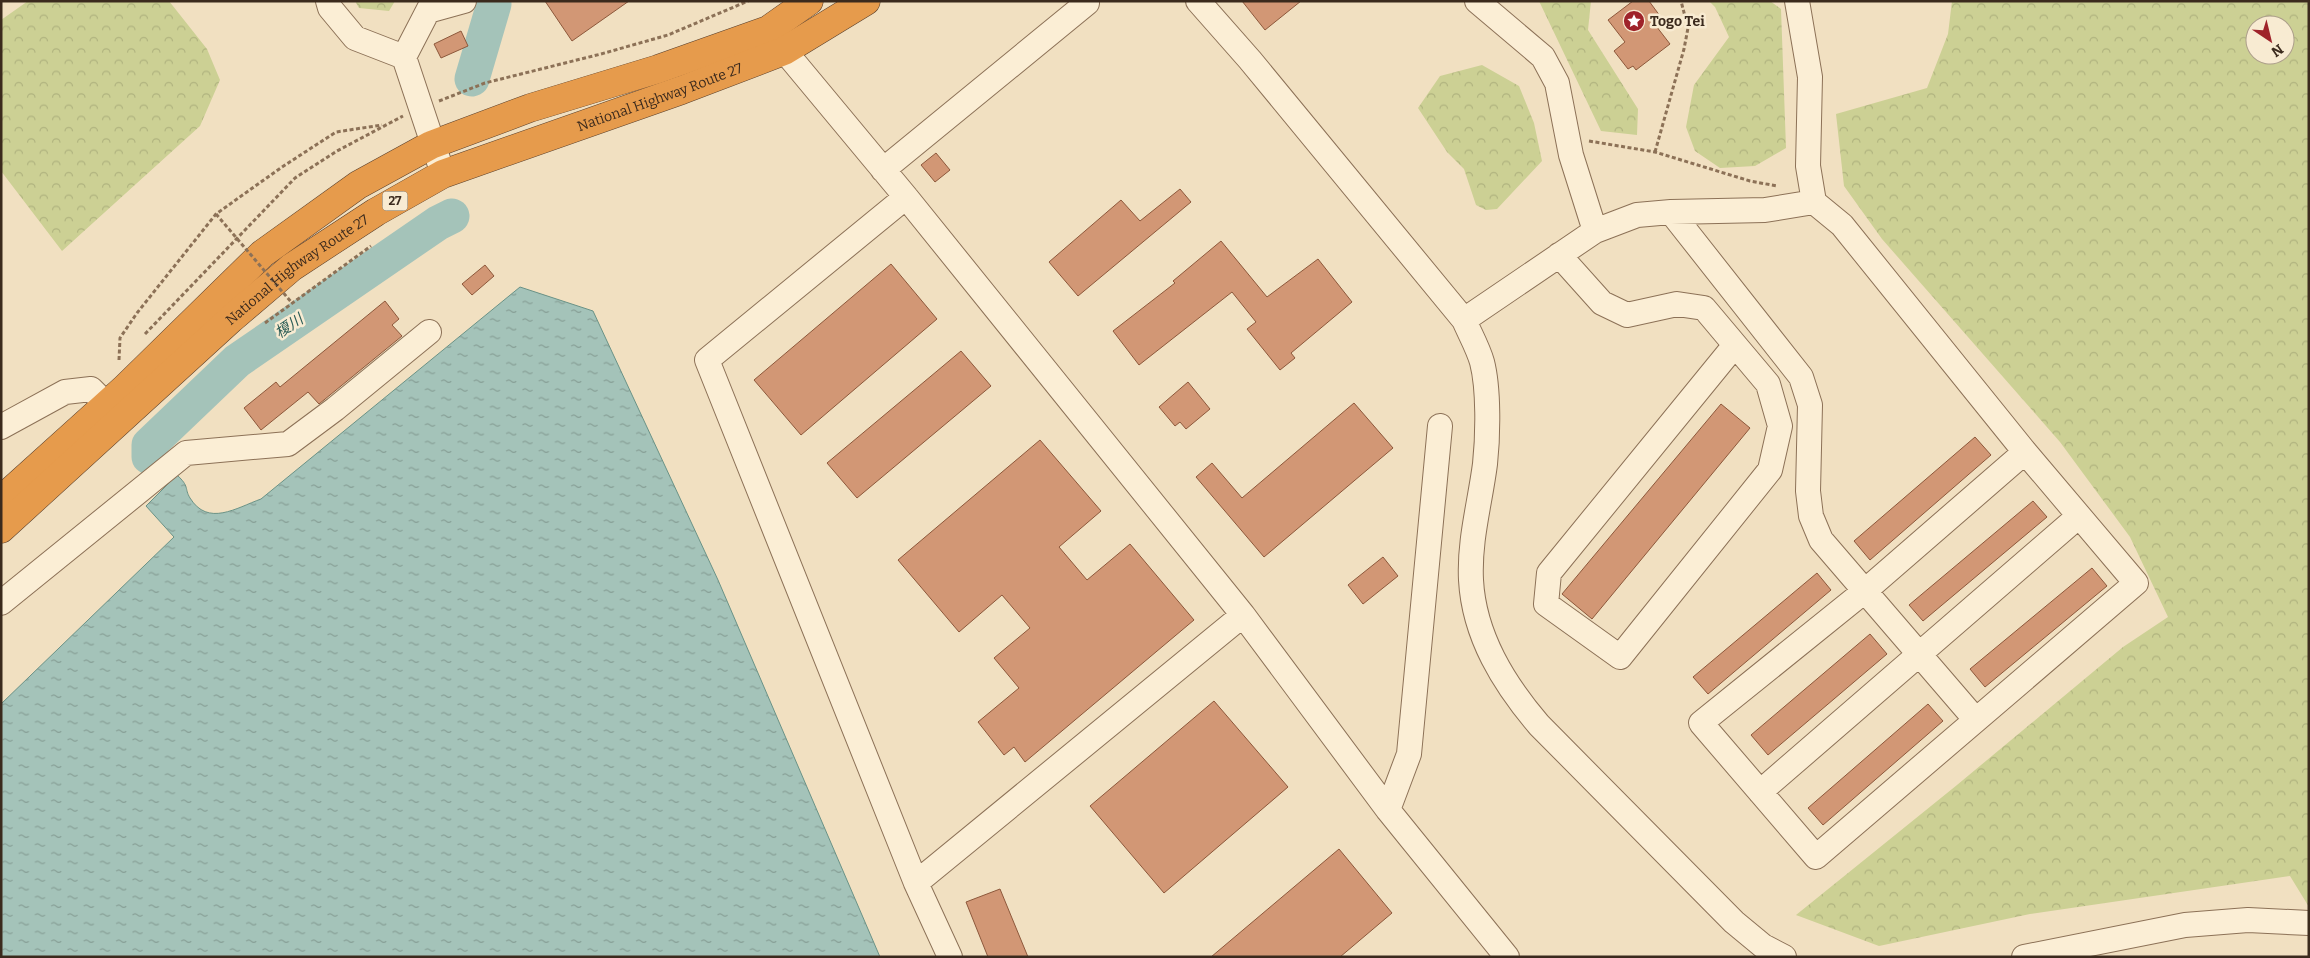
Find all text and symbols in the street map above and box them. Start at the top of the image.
place icon: Togo Tei [1622,9,1646,33]
place label: Togo Tei [1650,13,1705,30]
north arrow [2245,15,2295,65]
text: N [2268,40,2286,60]
street label: National Highway Route 27 [575,60,745,135]
road number: 27 [382,192,408,210]
street label: National Highway Route 27 [222,211,372,329]
water label: 榎川 [272,309,308,342]

